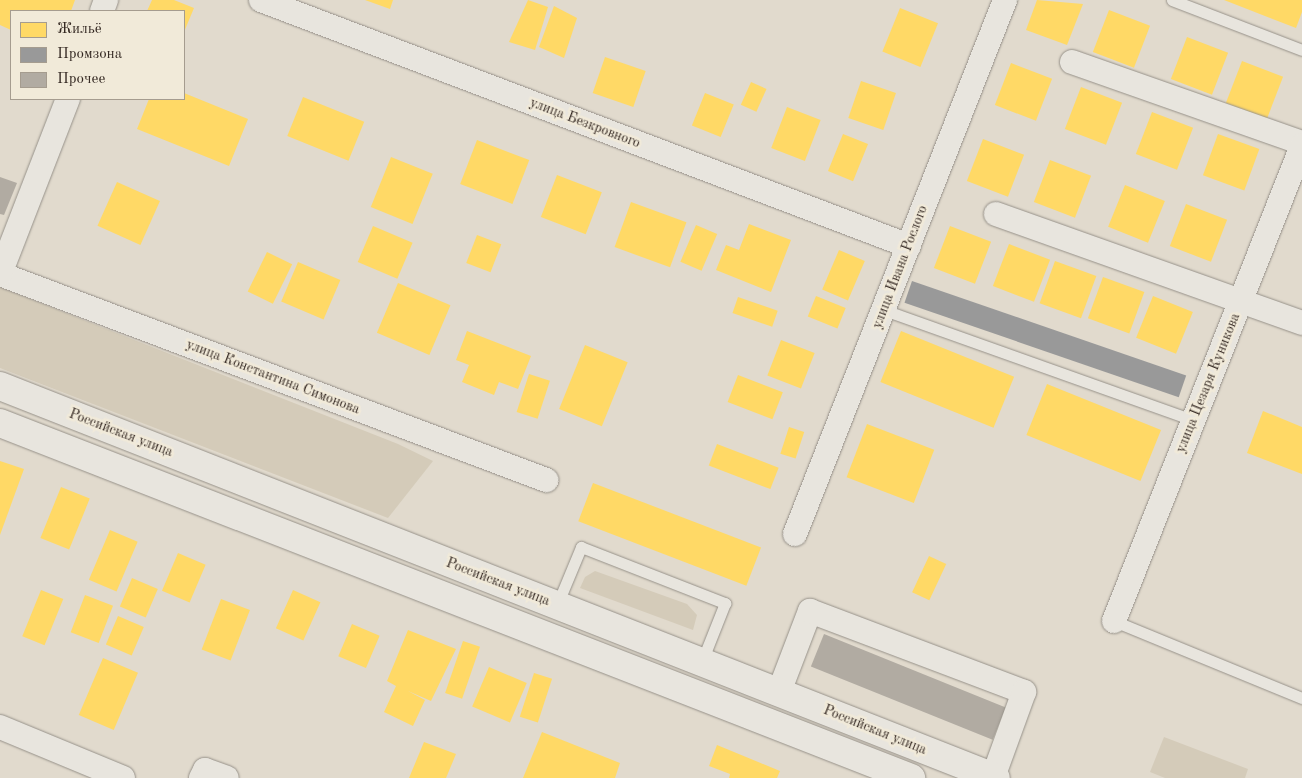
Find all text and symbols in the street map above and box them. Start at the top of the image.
legend [10,10,185,100]
text: Жильё [57,22,102,37]
text: Промзона [57,47,122,62]
text: Прочее [57,72,105,87]
street label: улица Безкровного [527,94,643,152]
street label: улица Ивана Рослого [869,203,931,331]
street label: улица Цезаря Куникова [1172,311,1244,455]
street label: улица Константина Симонова [184,336,362,418]
street label: Российская улица [67,405,175,461]
street label: Российская улица [444,554,552,610]
street label: Российская улица [821,702,929,758]

